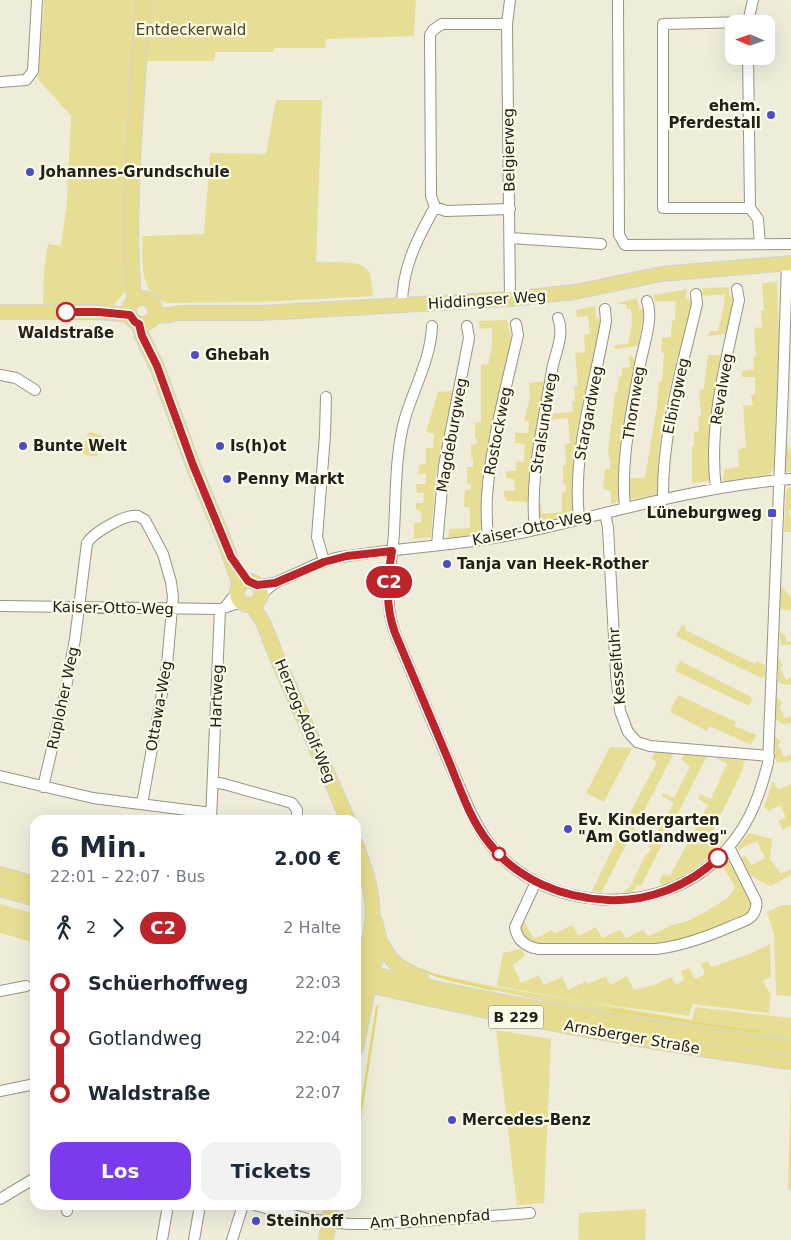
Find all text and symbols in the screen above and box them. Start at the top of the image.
north arrow [725,15,775,65]
map controls [725,15,775,65]
park label: Entdeckerwald [136,21,246,39]
place label: ehem. Pferdestall [668,97,761,132]
street label: Belgierweg [499,108,519,192]
marker: ehem. Pferdestall [765,109,777,121]
place label: Johannes-Grundschule [39,163,230,181]
marker: Johannes-Grundschule [24,166,36,178]
street label: Hiddingser Weg [427,287,547,313]
marker: Waldstraße [56,302,76,322]
place label: Waldstraße [18,324,114,342]
place label: Ghebah [205,346,270,364]
marker: Ghebah [189,349,201,361]
street label: Revalweg [707,352,737,426]
street label: Elbingweg [659,356,693,436]
street label: Stargardweg [571,364,607,462]
street label: Thornweg [619,365,649,442]
street label: Stralsundweg [527,371,561,475]
street label: Magdeburgweg [433,376,471,494]
street label: Rostockweg [481,385,515,477]
place label: Bunte Welt [33,437,127,455]
place label: Is(h)ot [230,437,286,455]
marker: Bunte Welt [17,440,29,452]
marker: Is(h)ot [214,440,226,452]
place label: Penny Markt [237,470,344,488]
marker: Penny Markt [221,473,233,485]
place label: Lüneburgweg [647,504,762,522]
street label: Kaiser-Otto-Weg [471,507,593,549]
marker: Lüneburgweg [766,507,778,519]
place label: Tanja van Heek-Rother [457,555,649,573]
marker: Tanja van Heek-Rother [441,558,453,570]
line badge: C2 [366,566,412,598]
text: C2 [376,571,402,592]
street label: Kaiser-Otto-Weg [52,598,174,618]
street label: Kesselfuhr [605,626,629,706]
street label: Ruploher Weg [43,645,83,751]
street label: Herzog-Adolf-Weg [271,656,339,786]
street label: Ottawa-Weg [142,659,176,753]
street label: Hartweg [207,664,227,728]
place label: Ev. Kindergarten "Am Gotlandweg" [578,811,727,846]
marker: Ev. Kindergarten "Am Gotlandweg" [562,823,574,835]
text: 6 Min. [50,831,147,864]
text: 2.00 € [274,847,341,869]
unlabelled marker [492,847,506,861]
unlabelled marker [708,848,728,868]
text: 22:01 – 22:07 · Bus [50,867,205,886]
icon: walk [50,914,78,942]
icon: forward [104,914,132,942]
text: C2 [150,917,176,938]
text: 2 [86,918,96,937]
text: 2 Halte [283,918,341,937]
text: Schüerhoffweg [88,972,248,994]
text: 22:03 [295,973,341,992]
road number: B 229 [488,1006,544,1028]
street label: Arnsberger Straße [563,1016,701,1058]
text: Gotlandweg [88,1027,202,1049]
text: 22:04 [295,1028,341,1047]
text: Waldstraße [88,1082,210,1104]
text: 22:07 [295,1083,341,1102]
place label: Mercedes-Benz [462,1111,591,1129]
marker: Mercedes-Benz [446,1114,458,1126]
button: Los [50,1142,191,1200]
button: Tickets [201,1142,341,1200]
street label: Am Bohnenpfad [369,1206,491,1232]
place label: Steinhoff [266,1212,344,1230]
marker: Steinhoff [250,1215,262,1227]

